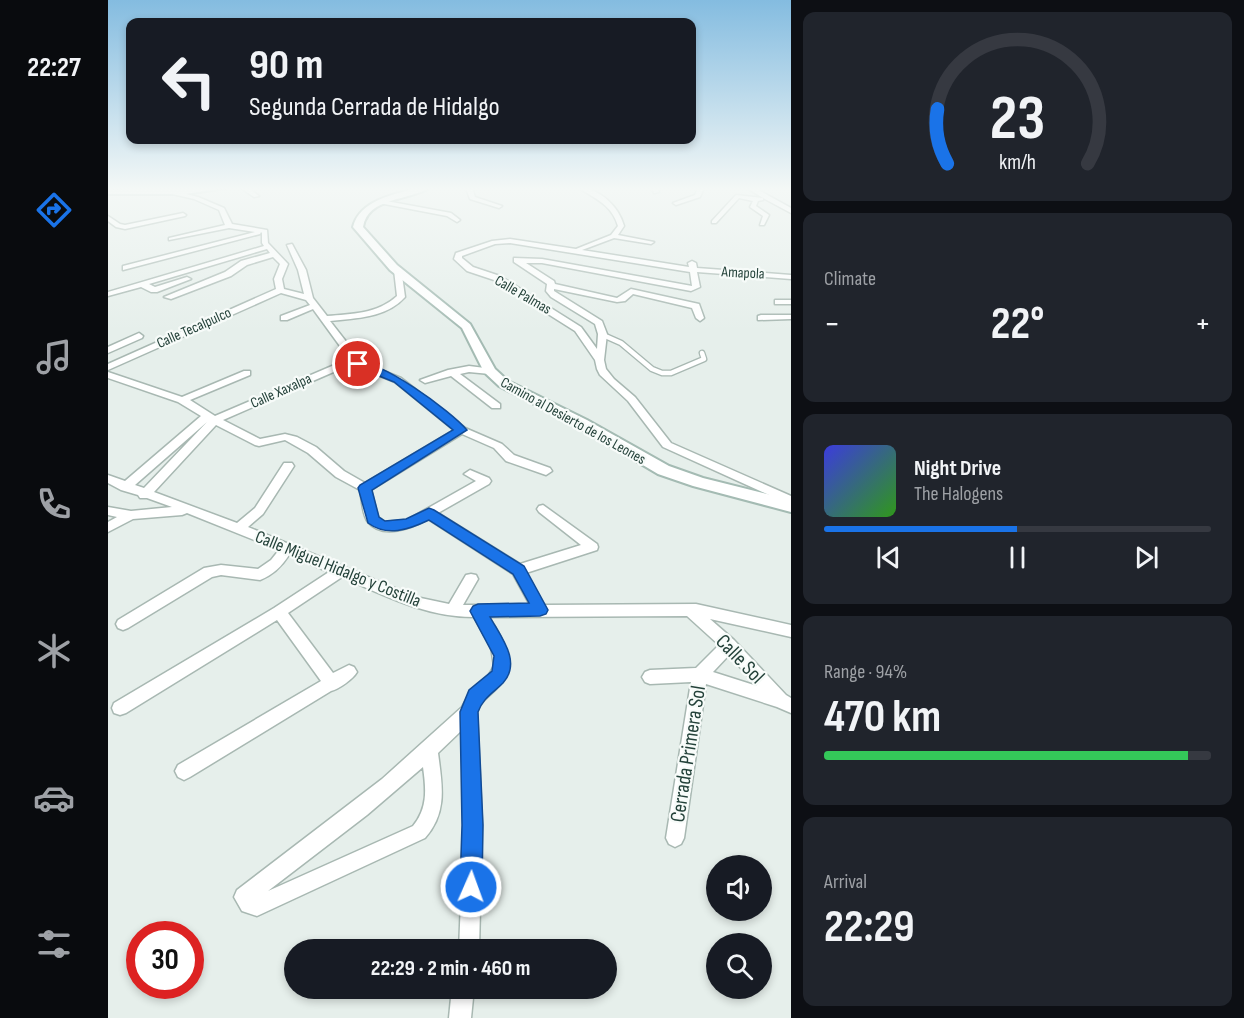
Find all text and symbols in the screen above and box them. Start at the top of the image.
text: 90 m [249,40,323,91]
icon: left [150,42,228,120]
text: 22:27 [27,52,81,84]
text: 23 [990,82,1045,157]
text: Segunda Cerrada de Hidalgo [249,91,500,123]
text: km/h [999,150,1036,175]
icon: directions [33,189,75,231]
street label: Amapola [720,262,765,284]
text: Climate [824,267,876,291]
street label: Calle Palmas [491,271,555,319]
text: 22° [991,297,1044,352]
street label: Calle Tecalpulco [154,303,234,353]
text: − [824,304,840,344]
text: + [1195,304,1211,344]
icon: music [33,336,75,378]
pin [332,338,383,389]
icon: arrive [341,347,374,380]
street label: Calle Xaxalpa [248,369,315,413]
street label: Camino al Desierto de los Leones [497,373,649,469]
text: Night Drive [914,455,1001,482]
text: The Halogens [914,482,1003,506]
icon: phone [33,483,75,525]
street label: Calle Miguel Hidalgo y Costilla [252,526,424,612]
icon: previous [872,541,905,574]
icon: pause [1001,541,1034,574]
icon: next [1130,541,1163,574]
street label: Calle Sol [710,629,770,689]
icon: climate [33,630,75,672]
text: Range · 94% [824,660,907,684]
street label: Cerrada Primera Sol [665,684,711,824]
text: 470 km [824,690,941,745]
icon: car [33,777,75,819]
position arrow [439,855,503,919]
map controls [706,855,772,999]
button: sound [706,855,772,921]
text: Arrival [824,870,867,894]
text: 22:29 [824,900,915,955]
speed limit sign: 30 [126,921,204,999]
icon: filters [33,923,75,965]
button: search [706,933,772,999]
text: 22:29 · 2 min · 460 m [371,955,530,982]

